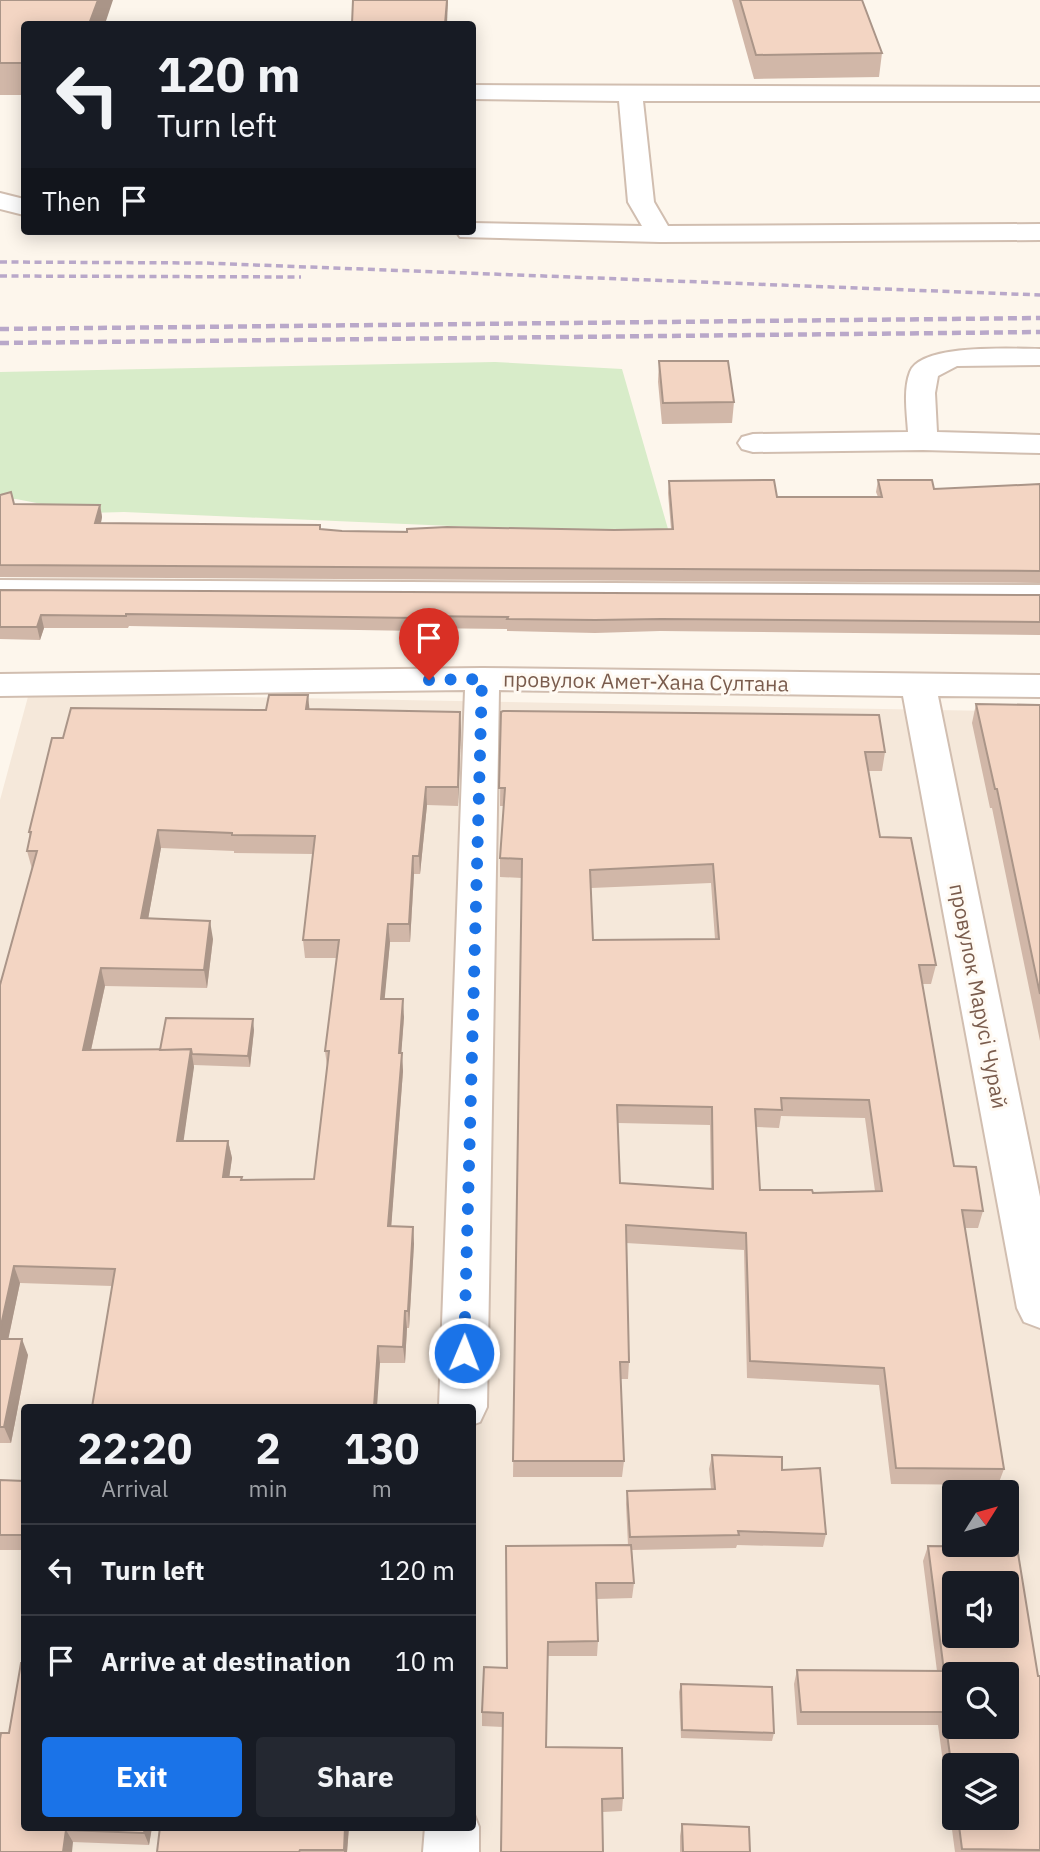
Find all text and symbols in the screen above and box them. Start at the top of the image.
text: 120 m [157,42,301,105]
icon: left [42,49,133,140]
text: Turn left [157,104,277,146]
icon: arrive [115,182,153,220]
text: Then [42,184,101,218]
pin [399,608,459,680]
icon: arrive [410,619,448,657]
street label: провулок Амет-Хана Султана [503,665,789,697]
street label: провулок Марусі Чурай [943,881,1015,1111]
position arrow [427,1316,501,1390]
text: 22:20 [77,1421,192,1476]
text: 2 [255,1421,281,1476]
text: 130 [344,1421,420,1476]
text: Arrival [101,1473,168,1503]
text: min [249,1473,287,1503]
text: m [372,1473,392,1503]
north arrow [942,1480,1018,1558]
map controls [942,1480,1019,1830]
icon: left [42,1551,80,1589]
text: Turn left [101,1553,204,1587]
text: 120 m [379,1553,455,1587]
button: sound [942,1571,1019,1648]
icon: arrive [42,1642,80,1680]
text: Arrive at destination [101,1644,351,1678]
text: 10 m [395,1644,455,1678]
button: search [942,1662,1019,1739]
button: Exit [42,1737,242,1817]
button: Share [256,1737,455,1817]
button: layers [942,1753,1019,1830]

